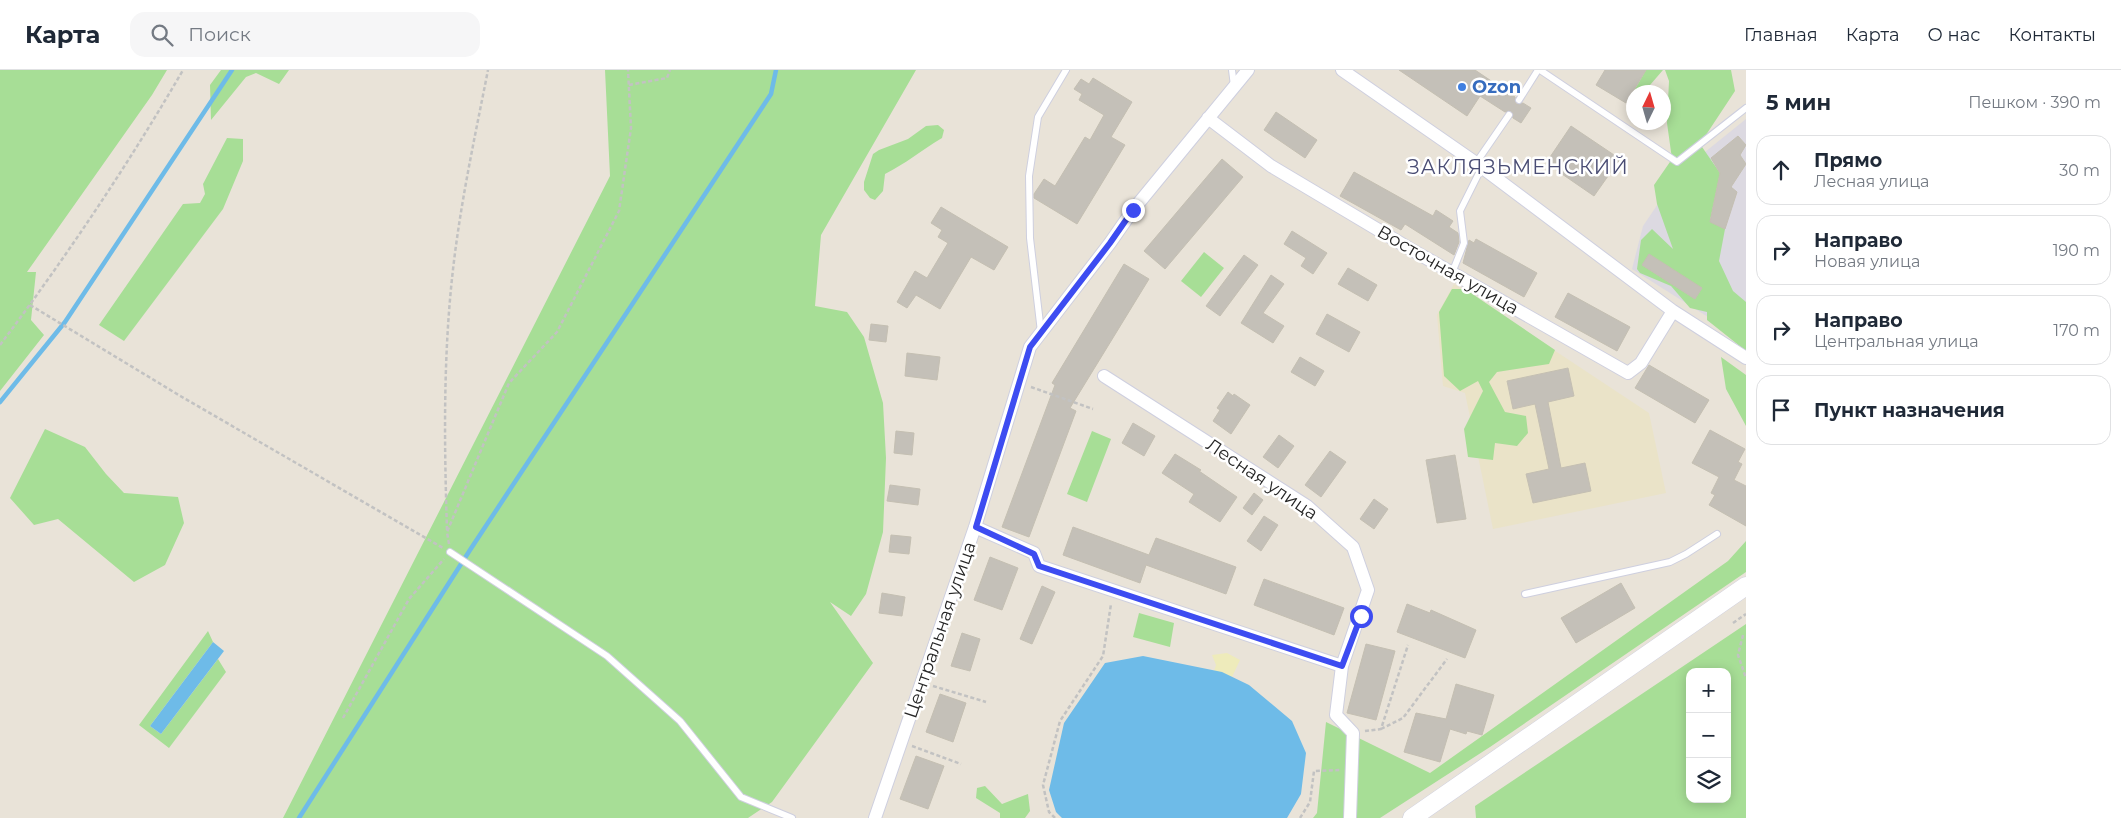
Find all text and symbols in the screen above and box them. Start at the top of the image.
search box [130,12,480,57]
text: Карта [25,20,100,49]
icon: search [148,21,176,49]
text: Поиск [188,23,251,46]
text: Главная [1744,24,1818,46]
text: Карта [1846,24,1900,46]
text: О нас [1928,24,1980,46]
text: Контакты [2008,24,2096,46]
place label: Ozon [1472,76,1521,98]
marker: Ozon [1456,81,1468,93]
north arrow [1626,85,1671,130]
text: 5 мин [1766,90,1831,115]
text: Пешком · 390 m [1968,93,2101,112]
text: Прямо [1814,149,1882,172]
district label: ЗАКЛЯЗЬМЕНСКИЙ [1407,155,1629,179]
icon: ahead [1767,156,1795,184]
text: 30 m [2059,161,2100,180]
text: Лесная улица [1814,172,1929,191]
route end [1122,199,1145,222]
street label: Восточная улица [1373,221,1523,319]
text: Направо [1814,229,1903,252]
icon: right [1767,236,1795,264]
text: 190 m [2053,241,2100,260]
text: Новая улица [1814,252,1920,271]
text: Направо [1814,309,1903,332]
icon: right [1767,316,1795,344]
text: 170 m [2053,321,2100,340]
text: Центральная улица [1814,332,1979,351]
icon: arrive [1767,396,1795,424]
text: Пункт назначения [1814,399,2005,422]
street label: Лесная улица [1202,434,1322,524]
street label: Центральная улица [899,539,981,721]
route start [1350,605,1373,628]
map controls [1686,668,1731,803]
button: + [1686,668,1731,713]
button: − [1686,713,1731,758]
button: layers [1686,758,1731,803]

